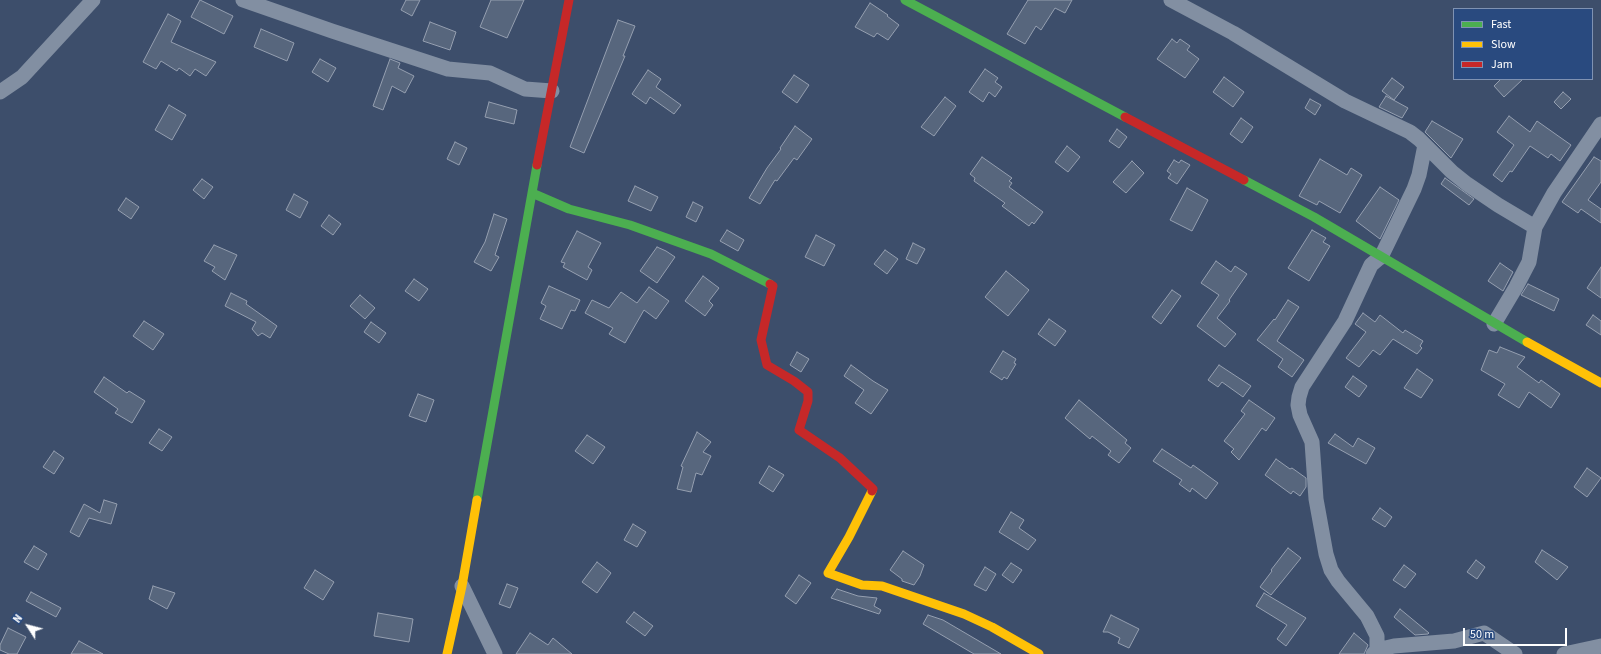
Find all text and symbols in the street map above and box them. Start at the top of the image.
legend [1453,8,1593,80]
text: Fast [1491,16,1511,33]
text: Slow [1491,36,1516,53]
text: Jam [1491,56,1513,73]
north arrow [8,606,48,646]
text: N [10,611,26,626]
scale bar [1465,620,1569,646]
text: 50 m [1470,626,1494,643]

